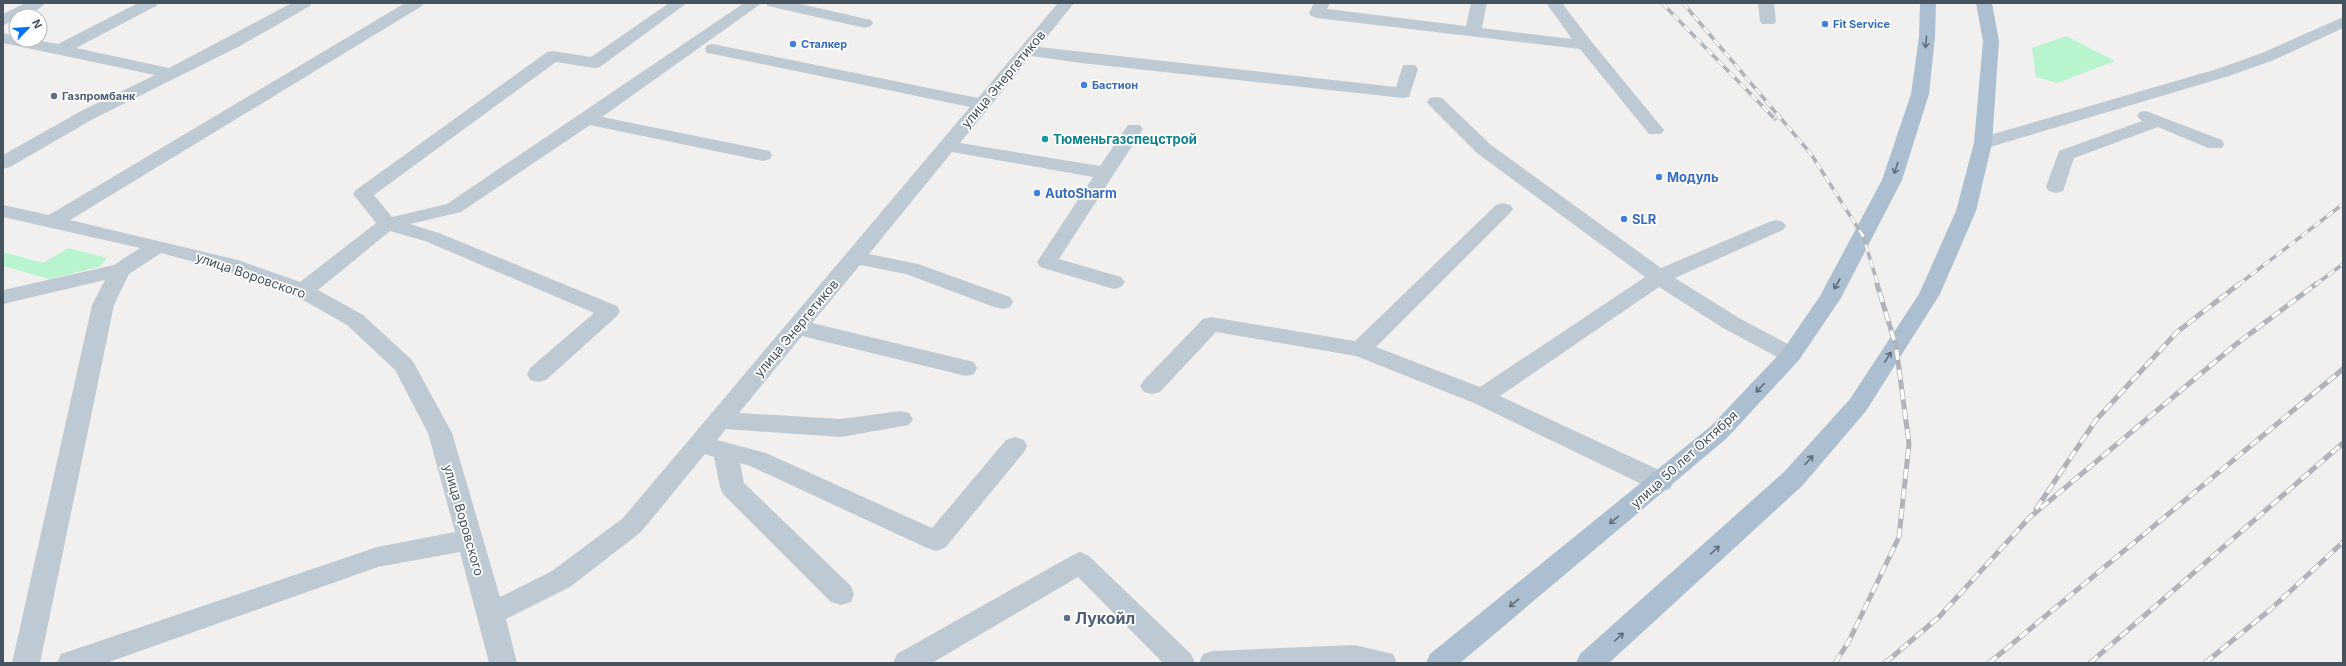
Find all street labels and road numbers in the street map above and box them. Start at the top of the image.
street label: улица Энергетиков [958,27,1048,131]
street label: улица Воровского [194,249,308,301]
street label: улица Энергетиков [751,276,841,380]
street label: улица 50 лет Октября [1627,407,1741,511]
street label: улица Воровского [440,462,488,578]

